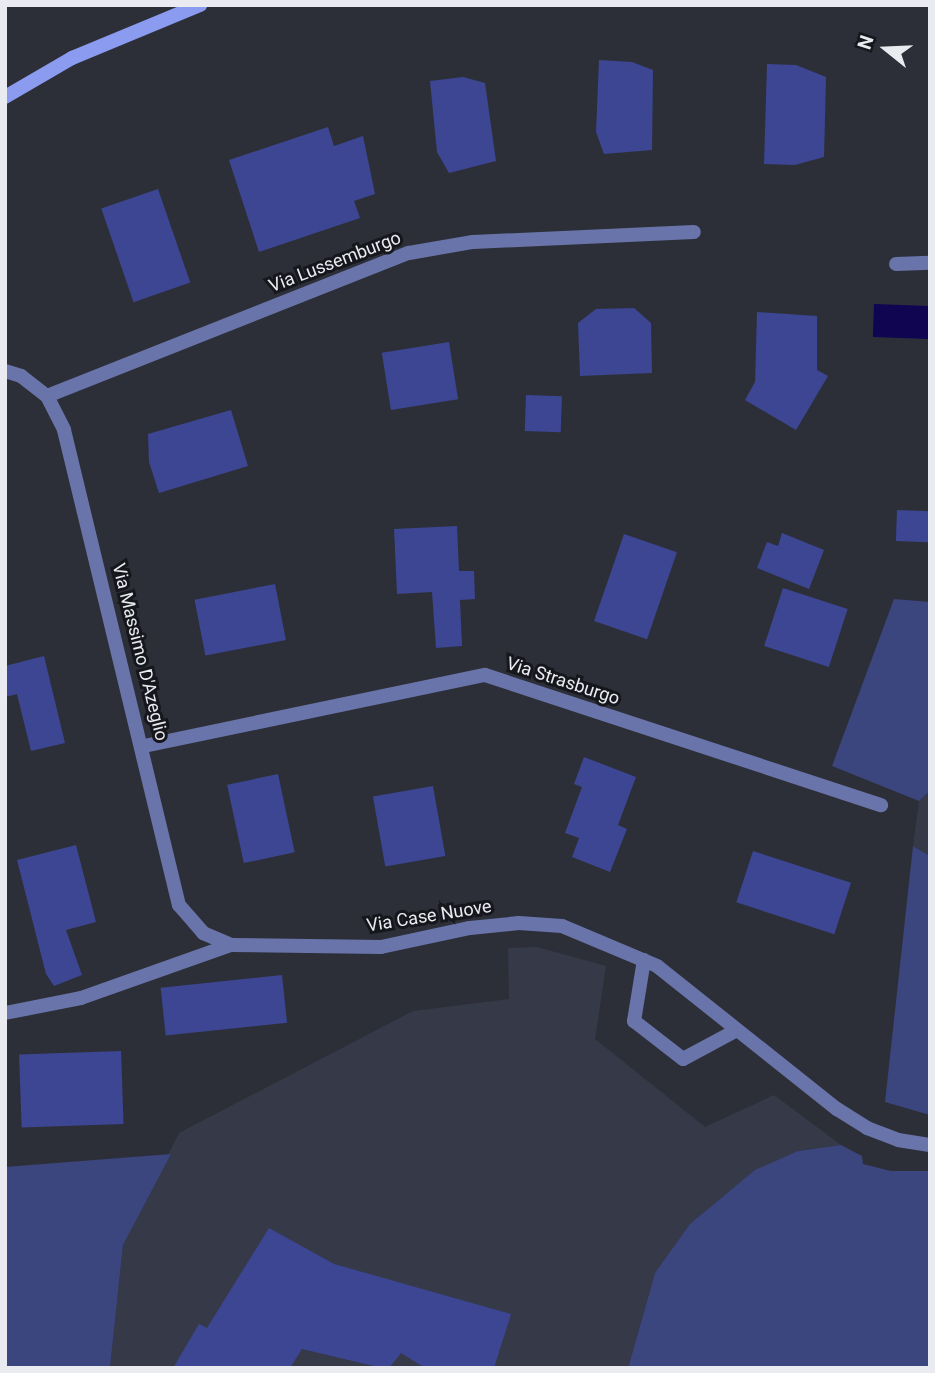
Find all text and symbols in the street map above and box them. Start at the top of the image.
north arrow [851,14,921,84]
text: N [853,32,879,52]
street label: Via Lussemburgo [266,227,404,297]
street label: Via Massimo D'Azeglio [107,561,173,743]
street label: Via Strasburgo [504,653,622,709]
street label: Via Case Nuove [365,895,493,937]

